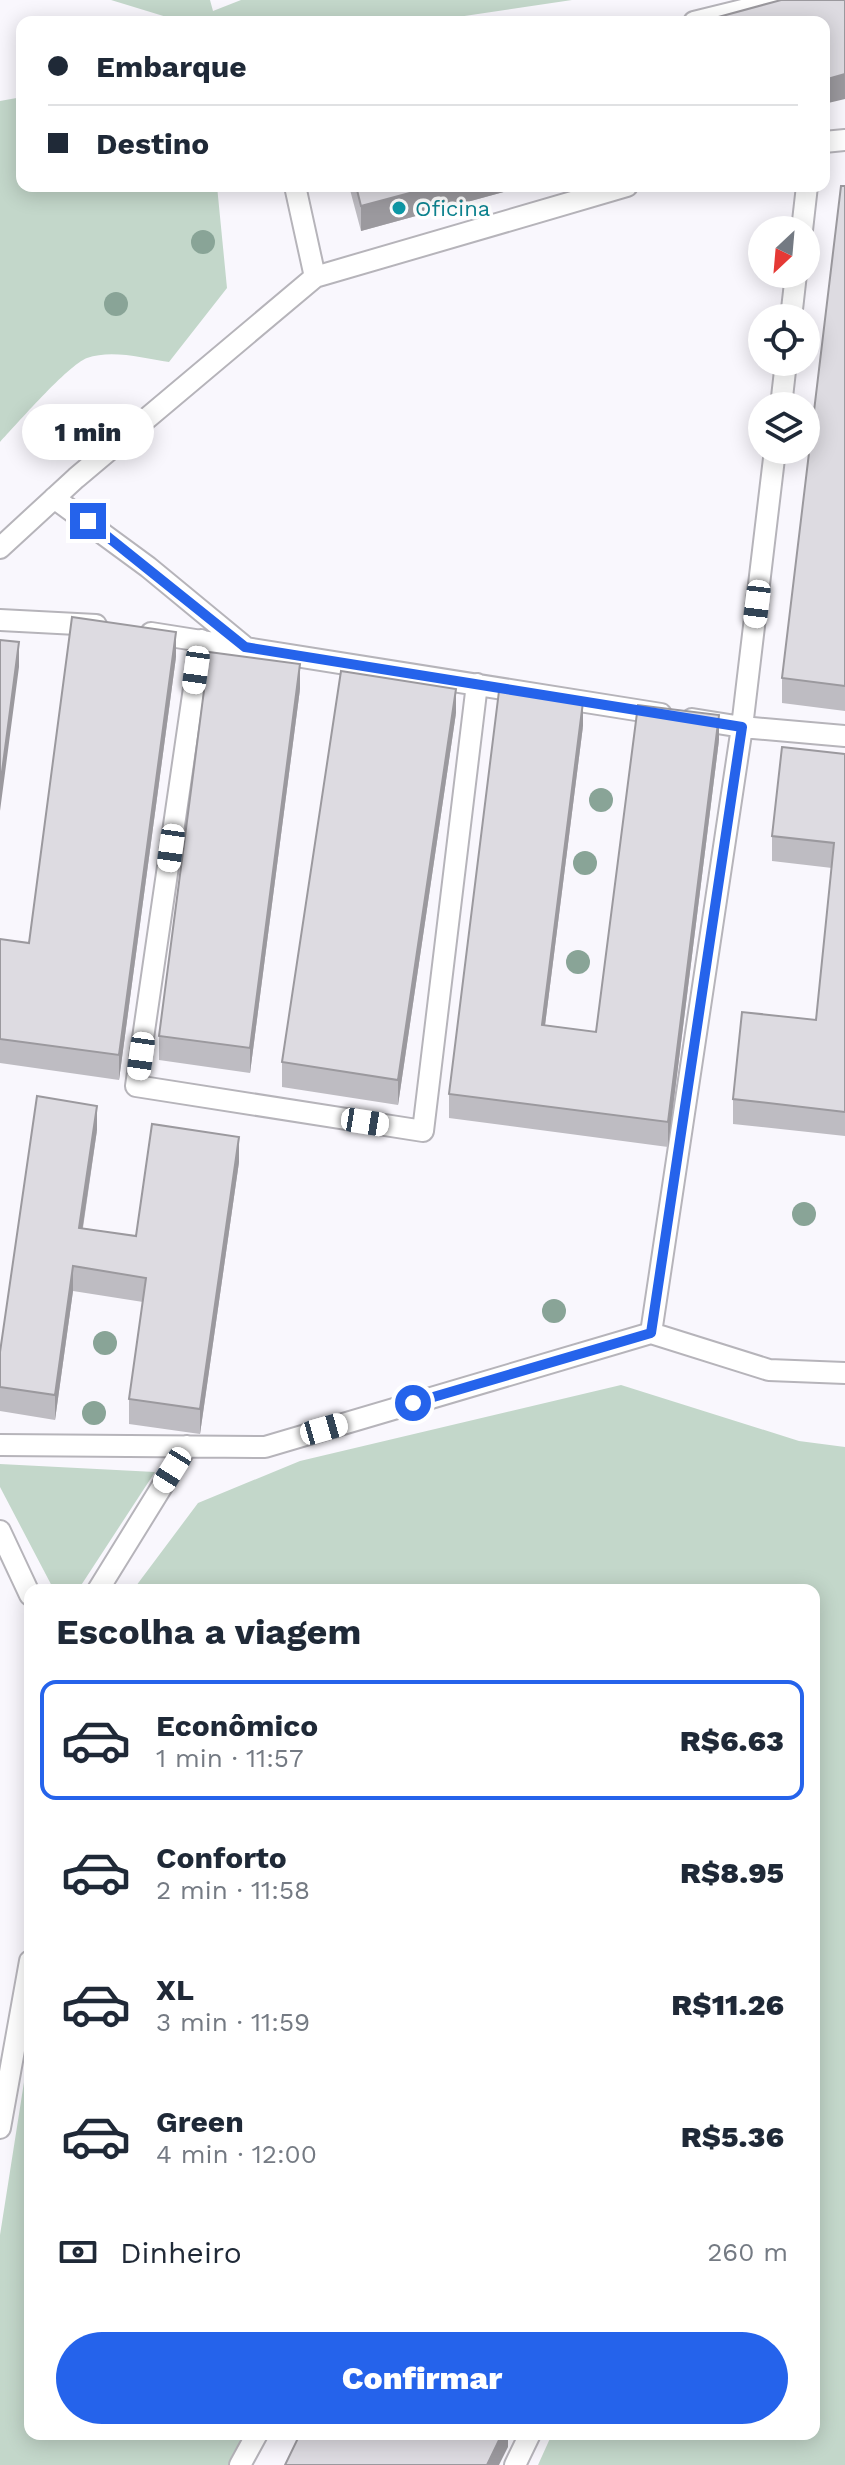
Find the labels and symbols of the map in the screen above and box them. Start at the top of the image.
place label: Oficina [415,196,490,221]
marker: Oficina [390,199,408,217]
north arrow [748,216,820,288]
callout: 1 min [22,405,154,461]
route end [70,503,106,539]
car [742,579,772,629]
car [181,645,211,695]
car [156,823,186,873]
car [126,1031,156,1081]
car [339,1106,391,1138]
route start [395,1385,431,1421]
car [298,1411,350,1447]
car [149,1443,195,1497]

